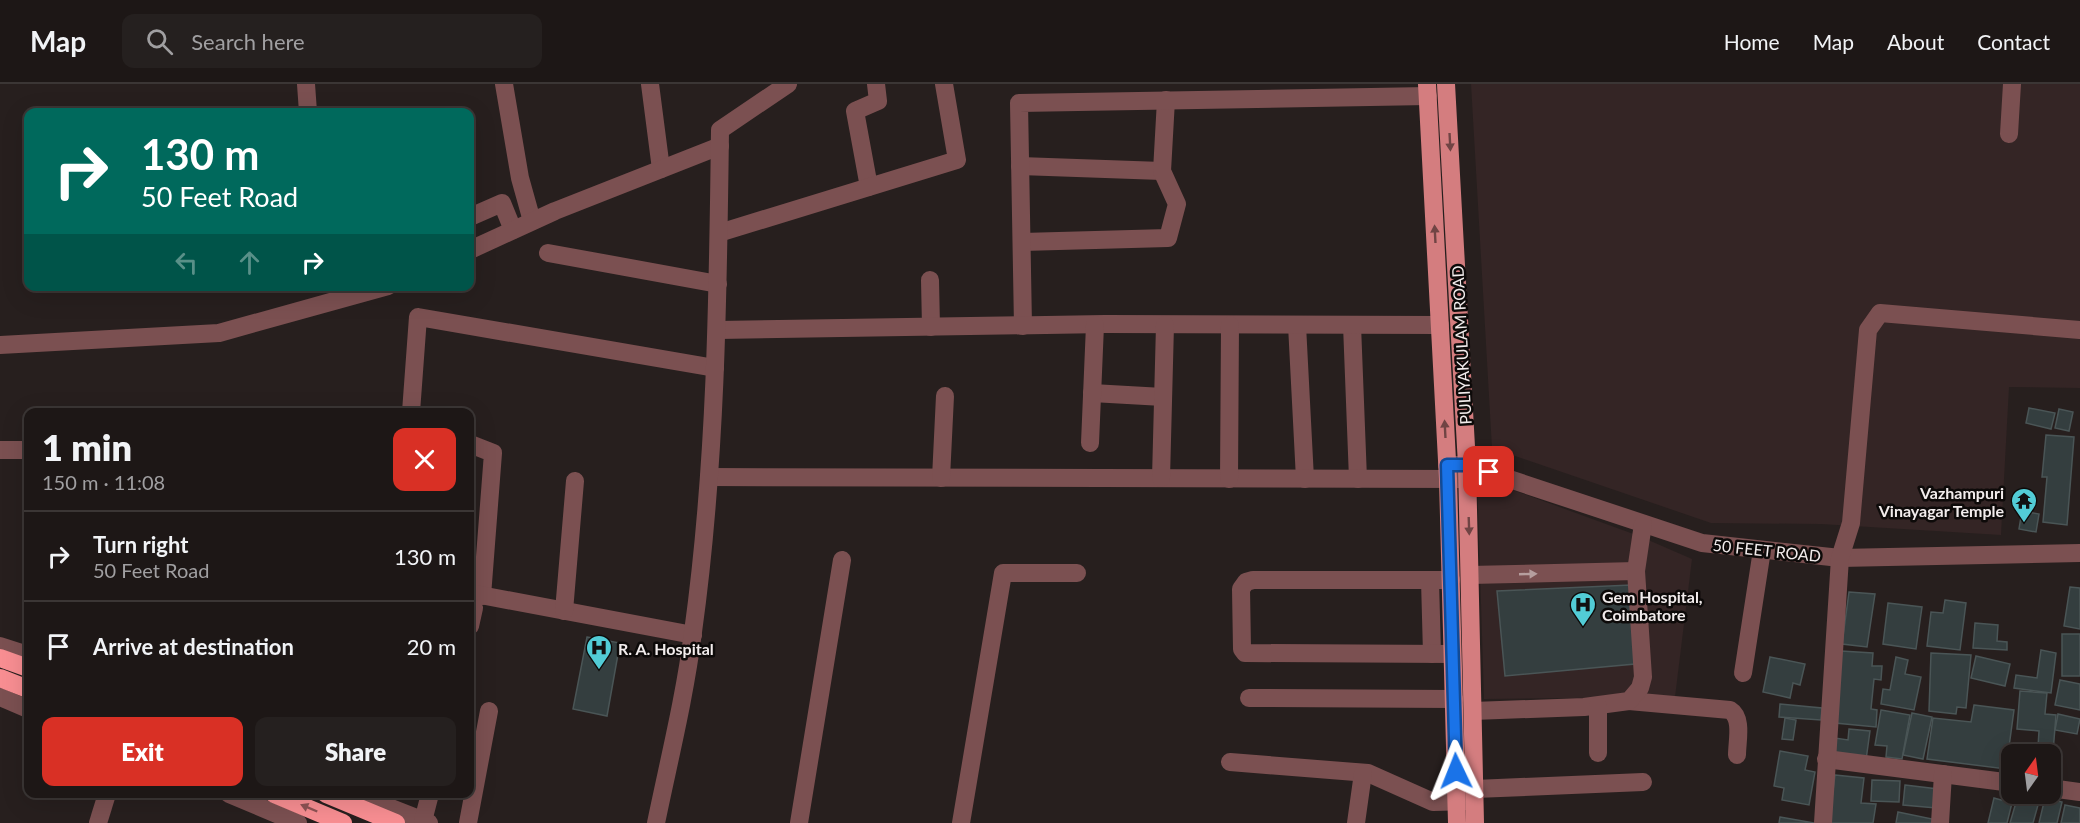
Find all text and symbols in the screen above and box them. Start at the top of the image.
search box [122,14,542,68]
text: Map [30,24,86,58]
icon: search [143,25,176,58]
text: Search here [191,28,305,55]
text: Home [1724,29,1780,54]
text: Map [1813,29,1854,54]
text: About [1887,29,1944,54]
text: Contact [1977,29,2050,54]
text: 130 m [141,129,259,179]
icon: right [42,132,120,210]
one-way arrow [1445,133,1454,152]
text: 50 Feet Road [141,180,298,213]
one-way arrow [1431,224,1440,243]
icon: left [170,246,203,279]
icon: ahead [233,246,266,279]
icon: right [296,246,329,279]
street label: PULIYAKULAM ROAD [1447,265,1475,425]
one-way arrow [1441,419,1450,438]
text: 1 min [42,425,132,469]
button: close [393,428,456,491]
pin [1463,446,1514,497]
icon: arrive [1472,455,1505,488]
text: 150 m · 11:08 [42,470,165,494]
place label: Vazhampuri Vinayagar Temple [1878,483,2004,520]
temple icon: Vazhampuri Vinayagar Temple [2009,486,2039,524]
one-way arrow [1464,516,1473,535]
text: Turn right [93,531,188,558]
street label: 50 FEET ROAD [1712,535,1822,565]
icon: right [42,540,75,573]
text: 130 m [394,543,456,570]
text: 50 Feet Road [93,558,209,582]
one-way arrow [1519,569,1538,578]
place label: Gem Hospital, Coimbatore [1602,587,1703,624]
hospital icon: Gem Hospital, Coimbatore [1568,590,1598,628]
icon: arrive [42,630,75,663]
text: Arrive at destination [93,633,294,660]
text: 20 m [407,633,456,660]
hospital icon: R. A. Hospital [584,633,614,671]
place label: R. A. Hospital [618,639,714,658]
button: Exit [42,717,243,786]
button: Share [255,717,456,786]
position arrow [1424,739,1488,803]
north arrow [2001,744,2061,804]
map controls [2001,744,2061,804]
one-way arrow [299,803,317,813]

